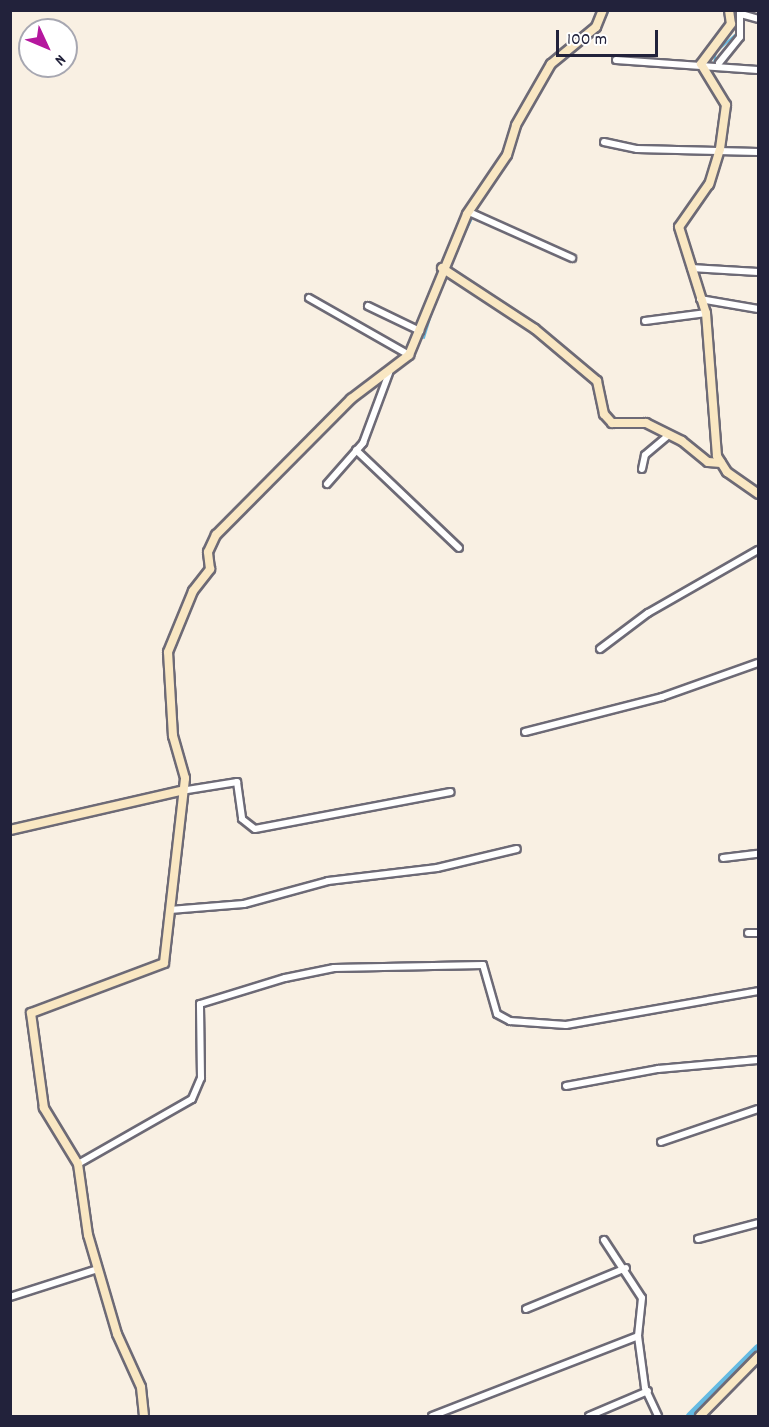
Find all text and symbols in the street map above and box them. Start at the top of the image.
north arrow [18,18,78,78]
scale bar [559,18,661,56]
text: 100 m [567,28,607,53]
text: N [49,49,71,70]

